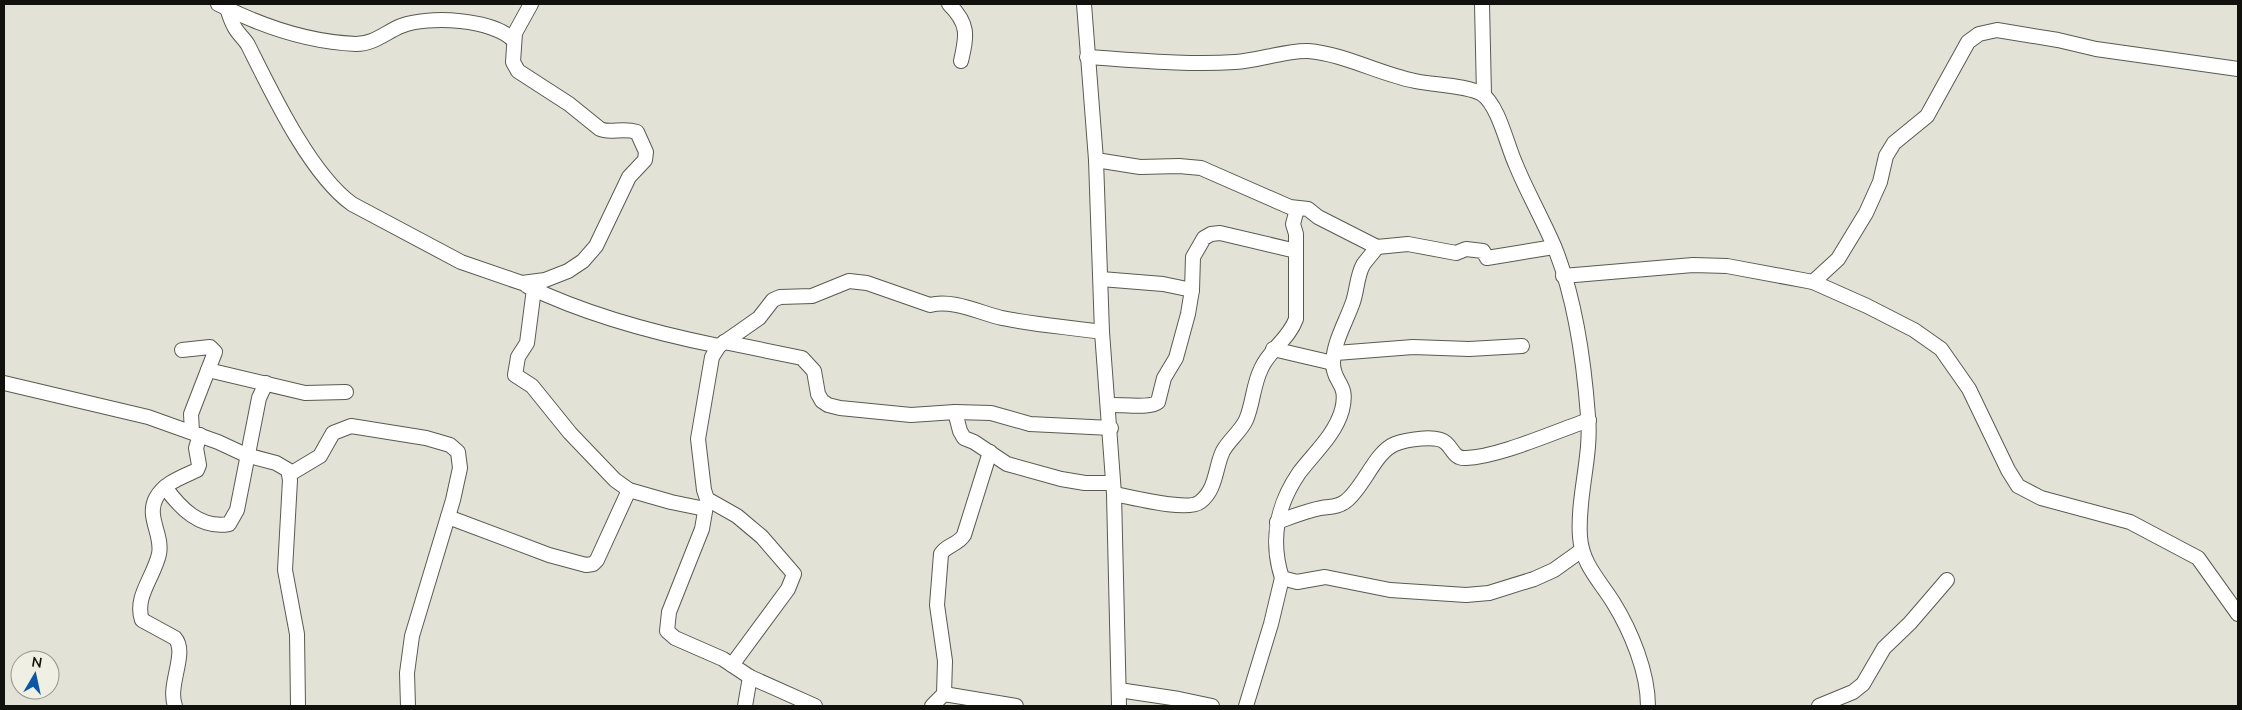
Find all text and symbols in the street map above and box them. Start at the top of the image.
north arrow [10,650,60,700]
text: N [30,652,44,673]

